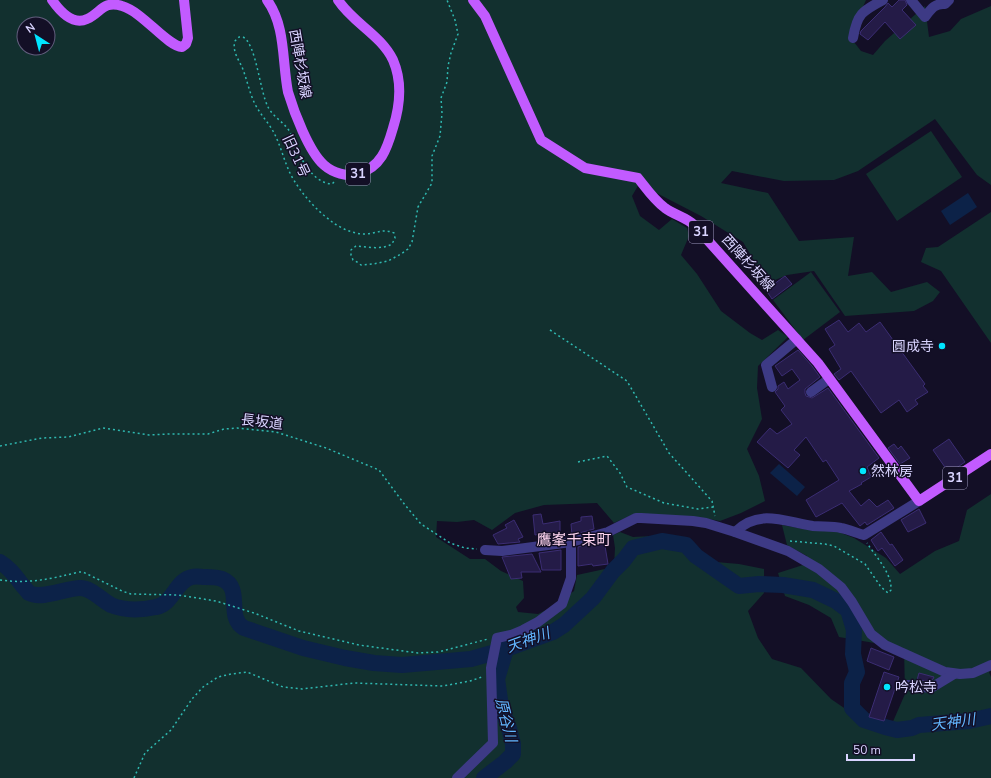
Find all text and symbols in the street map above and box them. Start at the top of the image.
north arrow [16,16,56,56]
text: N [23,20,38,37]
street label: 西陣杉坂線 [285,28,315,100]
street label: 旧31号 [278,132,314,180]
road number: 31 [346,163,370,185]
road number: 31 [689,221,713,243]
street label: 西陣杉坂線 [718,231,778,295]
place label: 圓成寺 [892,337,934,356]
marker: 圓成寺 [937,341,947,351]
street label: 長坂道 [240,410,284,434]
place label: 然林房 [871,462,913,481]
marker: 然林房 [858,466,868,476]
road number: 31 [943,467,967,489]
district label: 鷹峯千束町 [536,530,612,550]
water label: 天神川 [503,622,554,657]
place label: 吟松寺 [895,678,937,697]
marker: 吟松寺 [882,682,892,692]
water label: 原谷川 [491,696,522,746]
water label: 天神川 [929,709,979,735]
scale bar [847,736,914,762]
text: 50 m [853,742,881,758]

